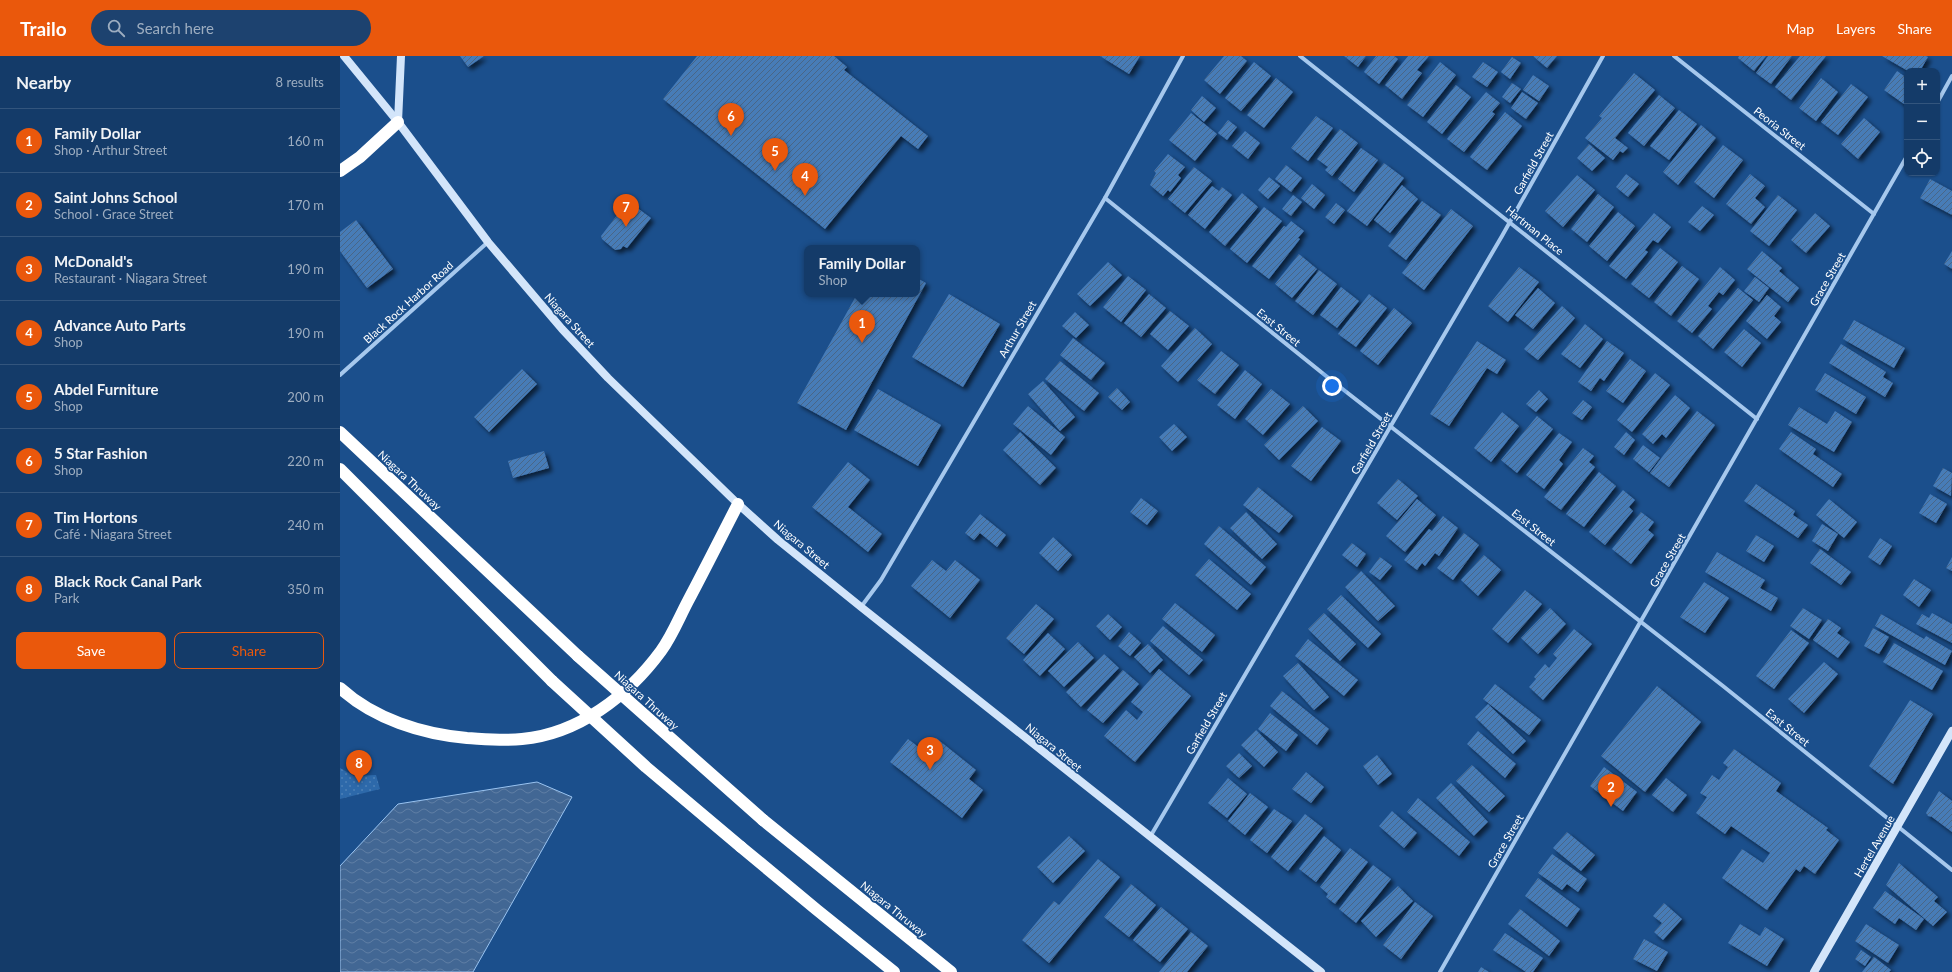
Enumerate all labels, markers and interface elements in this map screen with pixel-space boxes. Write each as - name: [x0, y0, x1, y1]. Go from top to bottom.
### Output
- search box: [91, 10, 371, 46]
- text: Trailo: [20, 17, 67, 40]
- icon: search: [105, 17, 127, 39]
- text: Search here: [137, 19, 214, 37]
- text: Map: [1786, 20, 1814, 37]
- text: Layers: [1836, 20, 1876, 37]
- text: Share: [1898, 20, 1932, 37]
- map controls: [1904, 68, 1940, 176]
- button: +: [1904, 68, 1940, 104]
- text: Nearby: [16, 72, 71, 93]
- text: 8 results: [276, 74, 324, 90]
- pin: 6: [718, 103, 744, 136]
- street label: Peoria Street: [1751, 104, 1809, 152]
- button: −: [1904, 104, 1940, 140]
- text: Family Dollar: [54, 124, 141, 142]
- street label: Garfield Street: [1510, 129, 1556, 197]
- text: 1: [25, 133, 33, 149]
- text: 160 m: [287, 133, 324, 149]
- pin: 5: [762, 138, 788, 171]
- button: locate: [1904, 140, 1940, 176]
- text: Shop · Arthur Street: [54, 142, 167, 158]
- pin: 4: [792, 163, 818, 196]
- text: Saint Johns School: [54, 188, 178, 206]
- pin: 7: [613, 194, 639, 227]
- text: 2: [25, 197, 33, 213]
- text: 170 m: [287, 197, 324, 213]
- street label: Hartman Place: [1503, 203, 1567, 257]
- text: School · Grace Street: [54, 206, 173, 222]
- popup: [804, 245, 920, 297]
- street label: Grace Street: [1806, 250, 1848, 308]
- text: McDonald's: [54, 252, 133, 270]
- text: Family Dollar: [819, 254, 905, 272]
- street label: Black Rock Harbor Road: [360, 258, 456, 346]
- text: 3: [25, 261, 33, 277]
- text: 190 m: [287, 261, 324, 277]
- text: Restaurant · Niagara Street: [54, 270, 207, 286]
- text: Shop: [819, 272, 847, 288]
- street label: Niagara Street: [542, 290, 598, 350]
- street label: Arthur Street: [996, 298, 1038, 360]
- street label: East Street: [1255, 306, 1303, 349]
- pin: 1: [849, 310, 875, 343]
- text: Advance Auto Parts: [54, 316, 186, 334]
- text: 4: [25, 325, 33, 341]
- text: 190 m: [287, 325, 324, 341]
- text: Shop: [54, 334, 83, 350]
- your location: [1322, 376, 1342, 396]
- text: Abdel Furniture: [54, 380, 159, 398]
- text: 5: [25, 389, 33, 405]
- text: 200 m: [287, 389, 324, 405]
- text: Shop: [54, 398, 83, 414]
- street label: Garfield Street: [1348, 409, 1394, 477]
- text: 5 Star Fashion: [54, 444, 147, 462]
- street label: Niagara Thruway: [376, 447, 445, 513]
- text: 6: [25, 453, 33, 469]
- text: 220 m: [287, 453, 324, 469]
- text: Shop: [54, 462, 83, 478]
- street label: East Street: [1509, 506, 1559, 548]
- text: Tim Hortons: [54, 508, 138, 526]
- text: 7: [25, 517, 33, 533]
- text: 240 m: [287, 517, 324, 533]
- street label: Niagara Street: [771, 517, 833, 571]
- text: Café · Niagara Street: [54, 526, 172, 542]
- street label: Grace Street: [1646, 531, 1688, 589]
- text: Black Rock Canal Park: [54, 572, 202, 590]
- text: 8: [25, 581, 33, 597]
- text: 350 m: [287, 581, 324, 597]
- text: Park: [54, 590, 79, 606]
- button: Save: [16, 632, 166, 669]
- button: Share: [174, 632, 324, 669]
- street label: Niagara Thruway: [612, 668, 682, 732]
- street label: Garfield Street: [1183, 689, 1229, 757]
- street label: East Street: [1764, 706, 1812, 749]
- street label: Niagara Street: [1023, 720, 1085, 774]
- pin: 3: [917, 737, 943, 770]
- pin: 8: [346, 750, 372, 783]
- pin: 2: [1598, 774, 1624, 807]
- street label: Grace Street: [1484, 812, 1526, 870]
- street label: Hertel Avenue: [1851, 813, 1897, 879]
- street label: Niagara Thruway: [858, 878, 930, 940]

